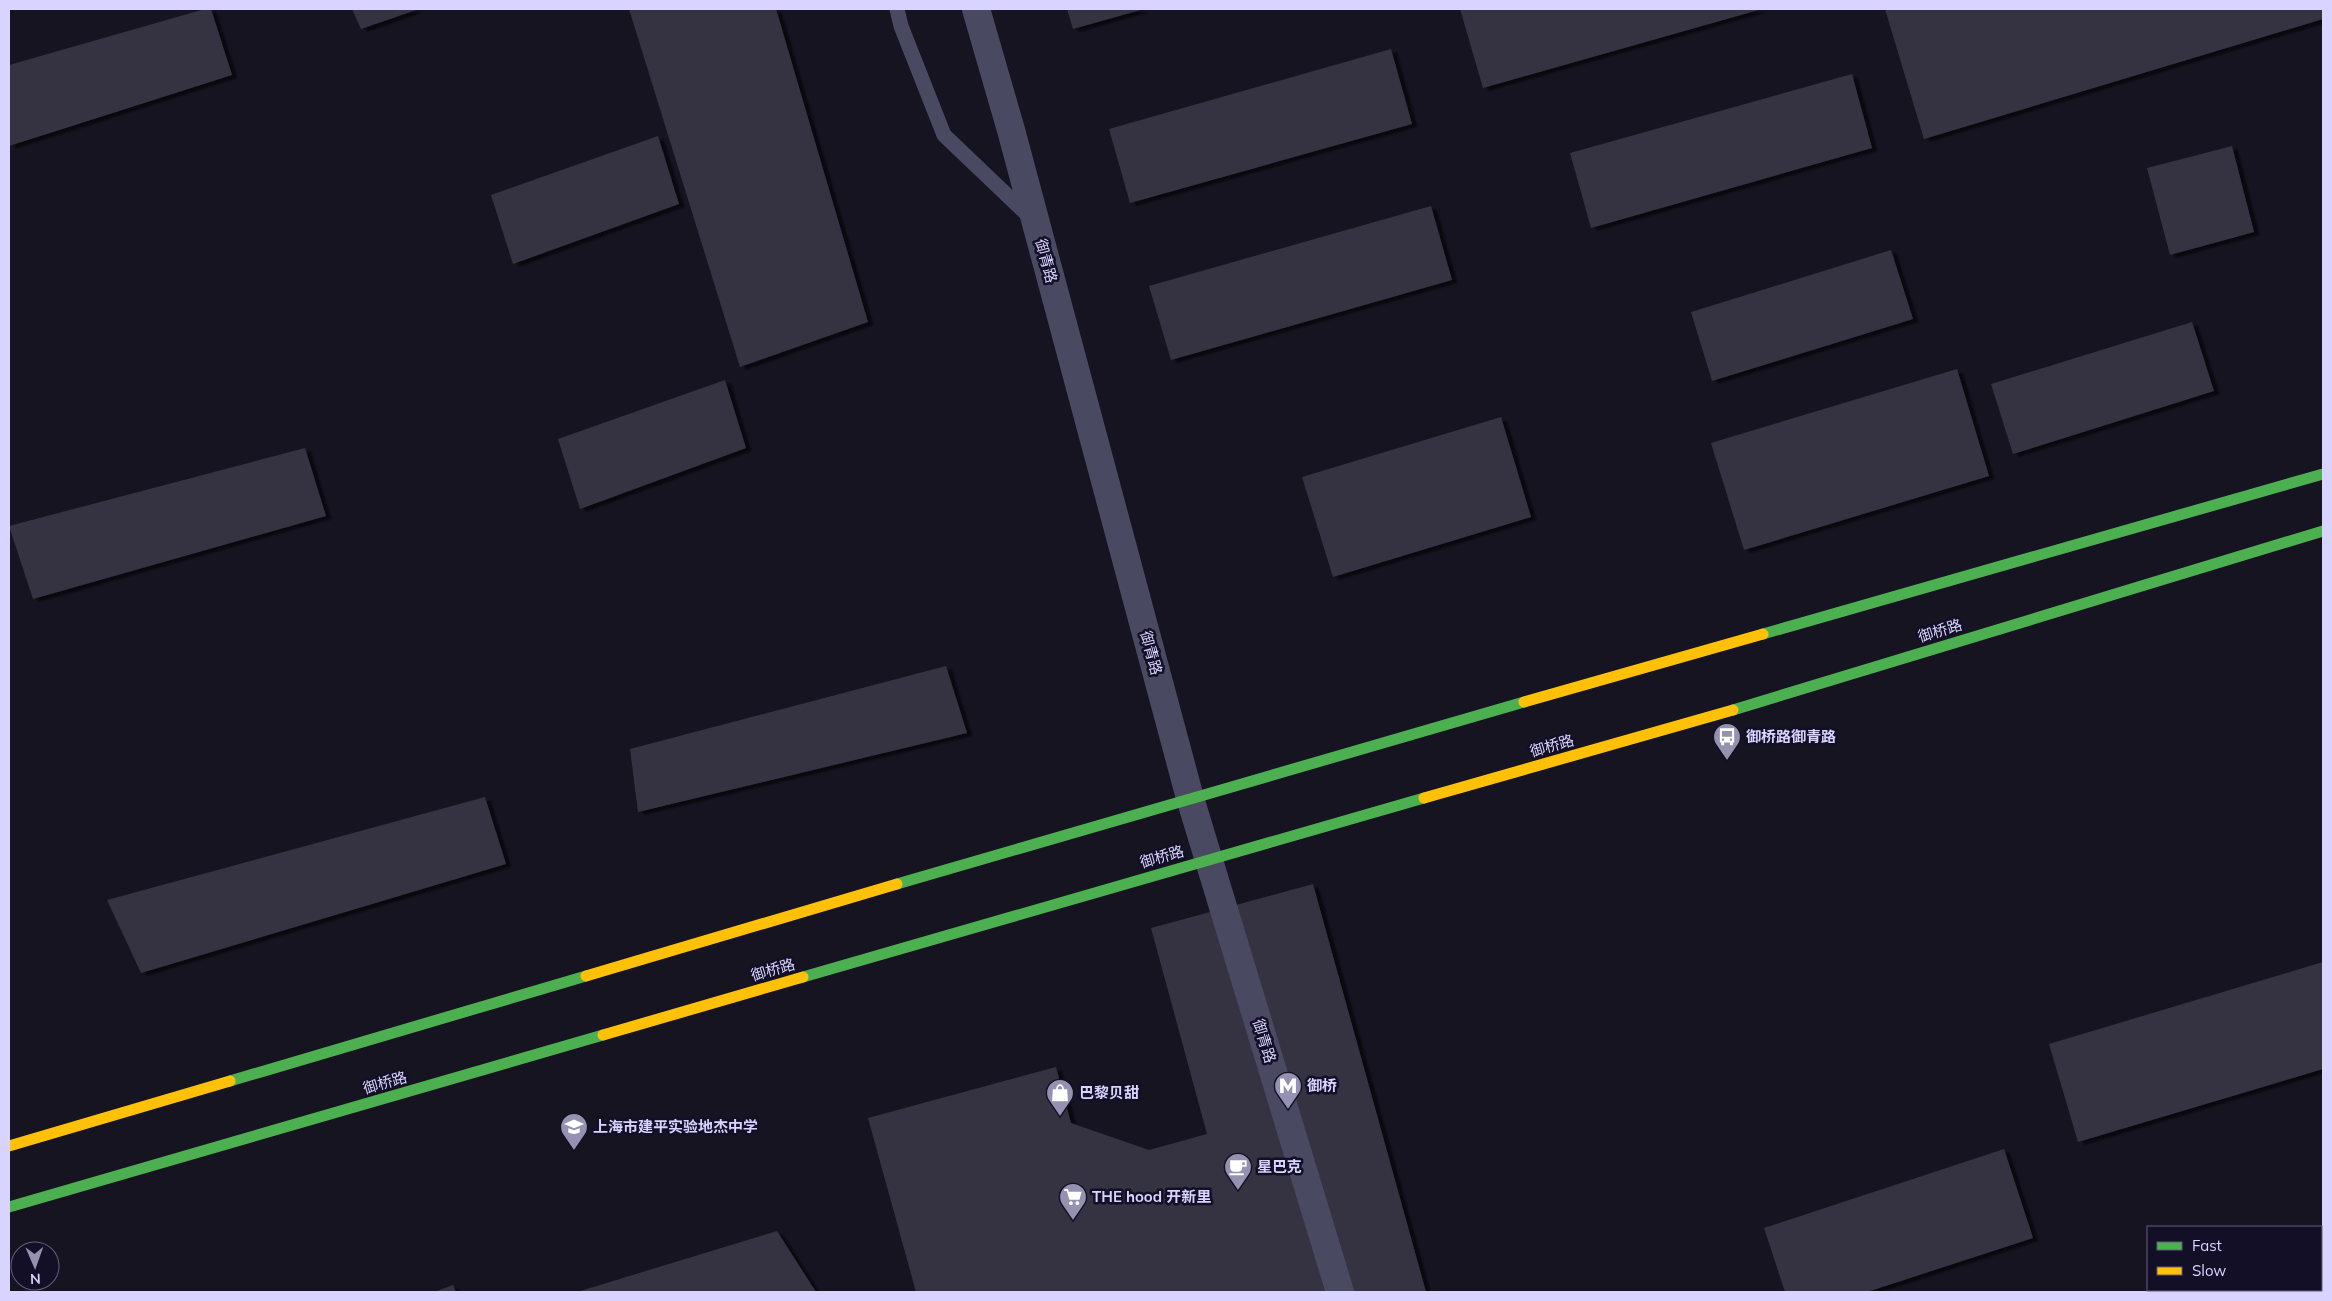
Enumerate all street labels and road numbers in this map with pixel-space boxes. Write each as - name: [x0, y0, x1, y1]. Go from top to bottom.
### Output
- street label: 御青路: [1031, 237, 1061, 285]
- street label: 御桥路: [1916, 615, 1964, 646]
- street label: 御青路: [1136, 629, 1166, 677]
- street label: 御桥路: [1528, 730, 1576, 761]
- street label: 御桥路: [1138, 841, 1186, 872]
- street label: 御桥路: [749, 954, 797, 985]
- street label: 御青路: [1249, 1017, 1280, 1065]
- street label: 御桥路: [361, 1067, 409, 1098]

